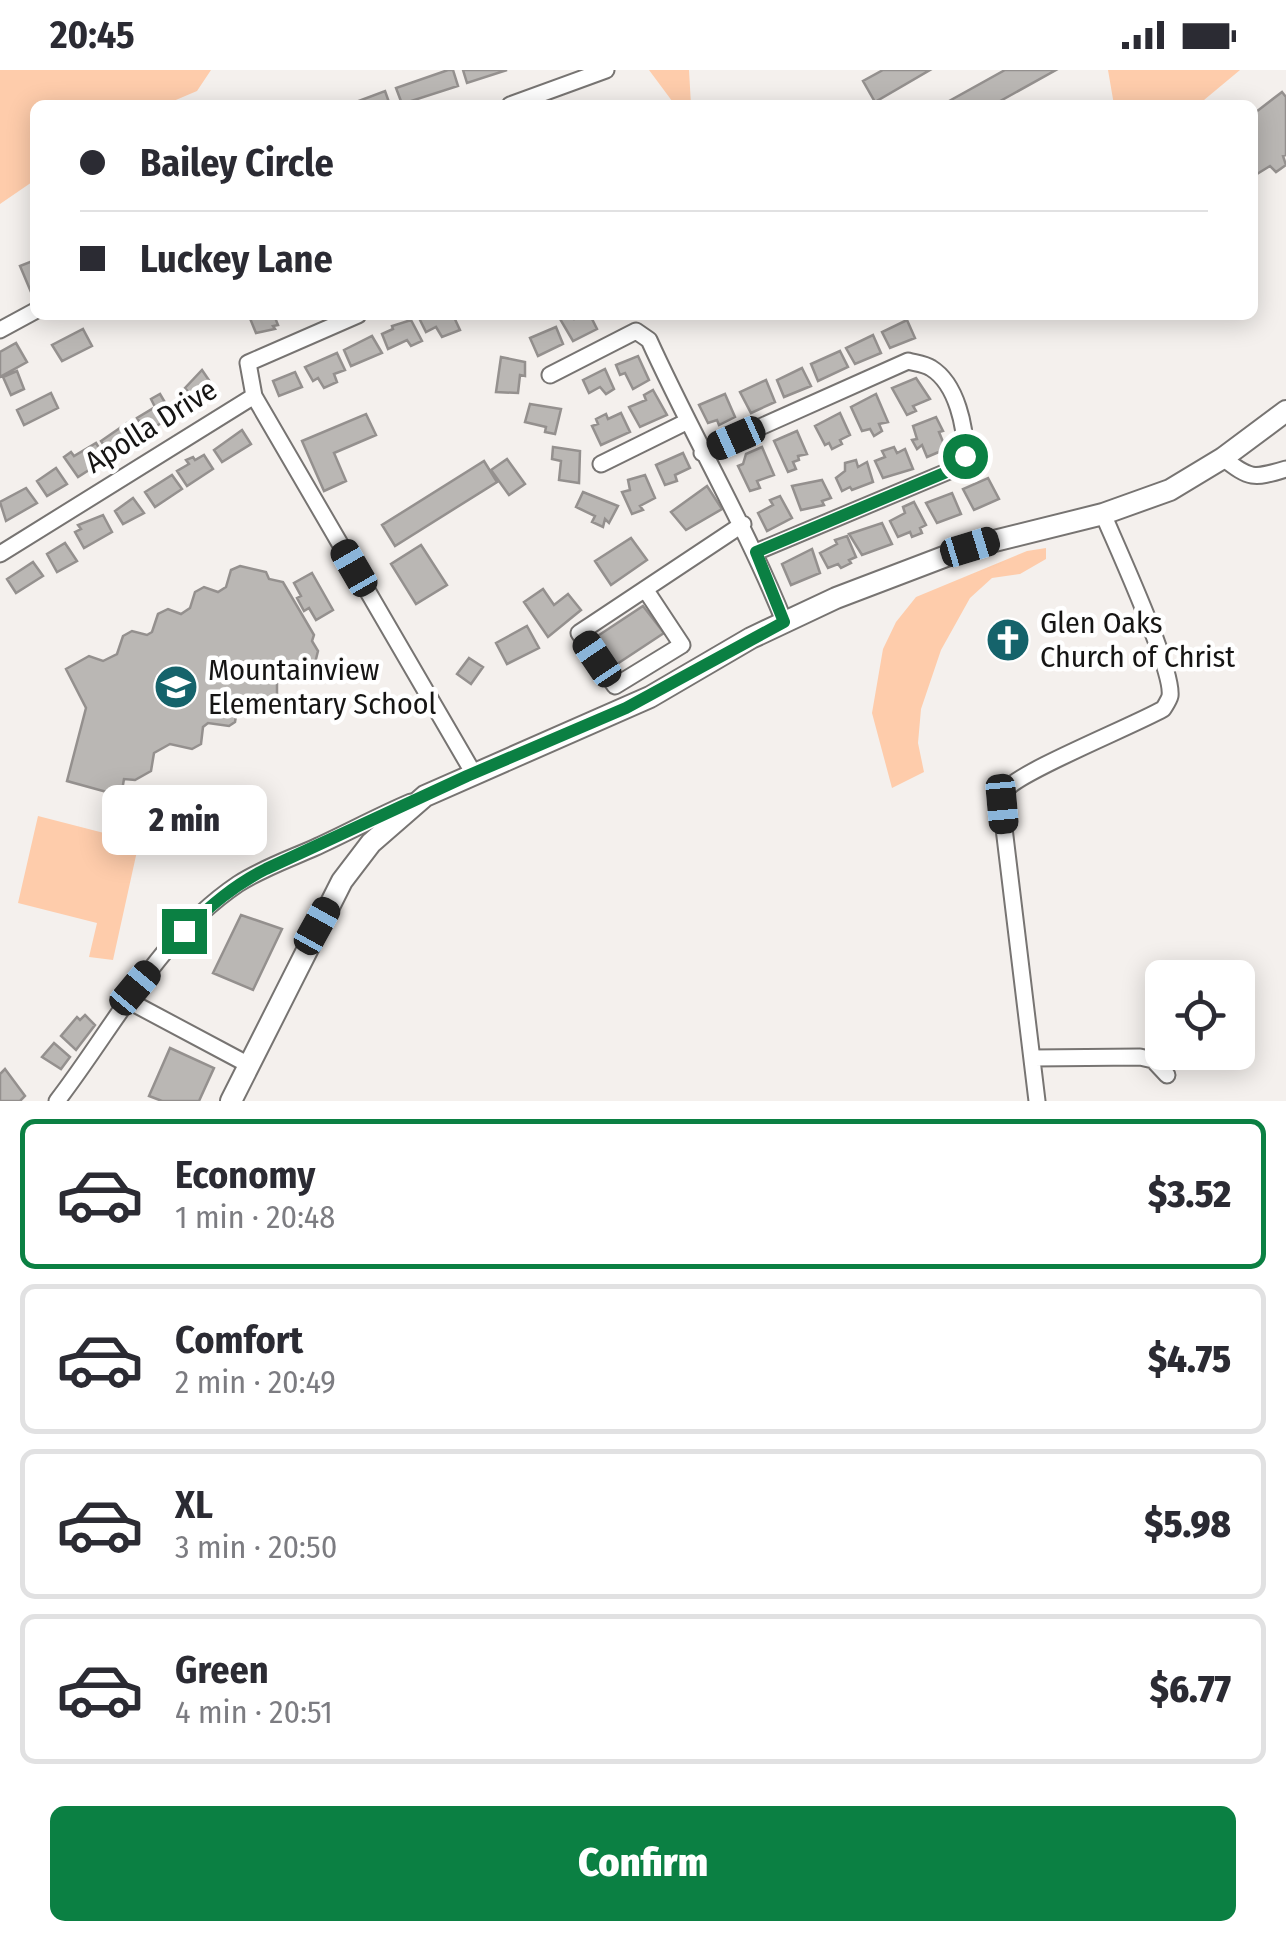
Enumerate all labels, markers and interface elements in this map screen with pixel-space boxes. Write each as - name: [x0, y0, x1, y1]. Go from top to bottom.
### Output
- text: 20:45: [50, 12, 135, 58]
- text: Bailey Circle: [140, 140, 334, 186]
- text: Luckey Lane: [140, 236, 333, 282]
- street label: Apolla Drive: [79, 371, 223, 481]
- car: [702, 412, 770, 464]
- route start: [943, 434, 988, 479]
- car: [937, 524, 1003, 570]
- car: [326, 535, 382, 601]
- place label: Glen Oaks Church of Christ: [1040, 605, 1235, 675]
- church icon: Glen Oaks Church of Christ: [985, 617, 1031, 663]
- car: [568, 626, 626, 692]
- place label: Mountainview Elementary School: [208, 652, 436, 722]
- school or university icon: Mountainview Elementary School: [153, 664, 199, 710]
- car: [984, 773, 1020, 835]
- callout: 2 min: [101, 786, 266, 856]
- text: 2 min: [149, 801, 220, 839]
- car: [289, 892, 345, 960]
- route end: [162, 909, 207, 954]
- car: [104, 955, 166, 1021]
- map controls: [1145, 960, 1255, 1070]
- button: locate: [1145, 960, 1255, 1070]
- icon: car: [55, 1149, 145, 1239]
- text: Economy: [175, 1152, 315, 1198]
- text: $3.52: [1148, 1171, 1231, 1217]
- text: 1 min · 20:48: [175, 1198, 335, 1236]
- icon: car: [55, 1314, 145, 1404]
- text: Comfort: [175, 1317, 303, 1363]
- text: $4.75: [1148, 1336, 1231, 1382]
- text: 2 min · 20:49: [175, 1363, 336, 1401]
- icon: car: [55, 1479, 145, 1569]
- text: XL: [175, 1482, 213, 1528]
- text: $5.98: [1144, 1501, 1231, 1547]
- text: 3 min · 20:50: [175, 1528, 337, 1566]
- icon: car: [55, 1644, 145, 1734]
- text: Green: [175, 1647, 269, 1693]
- text: $6.77: [1150, 1666, 1231, 1712]
- text: 4 min · 20:51: [175, 1693, 333, 1731]
- button: Confirm: [50, 1806, 1236, 1921]

